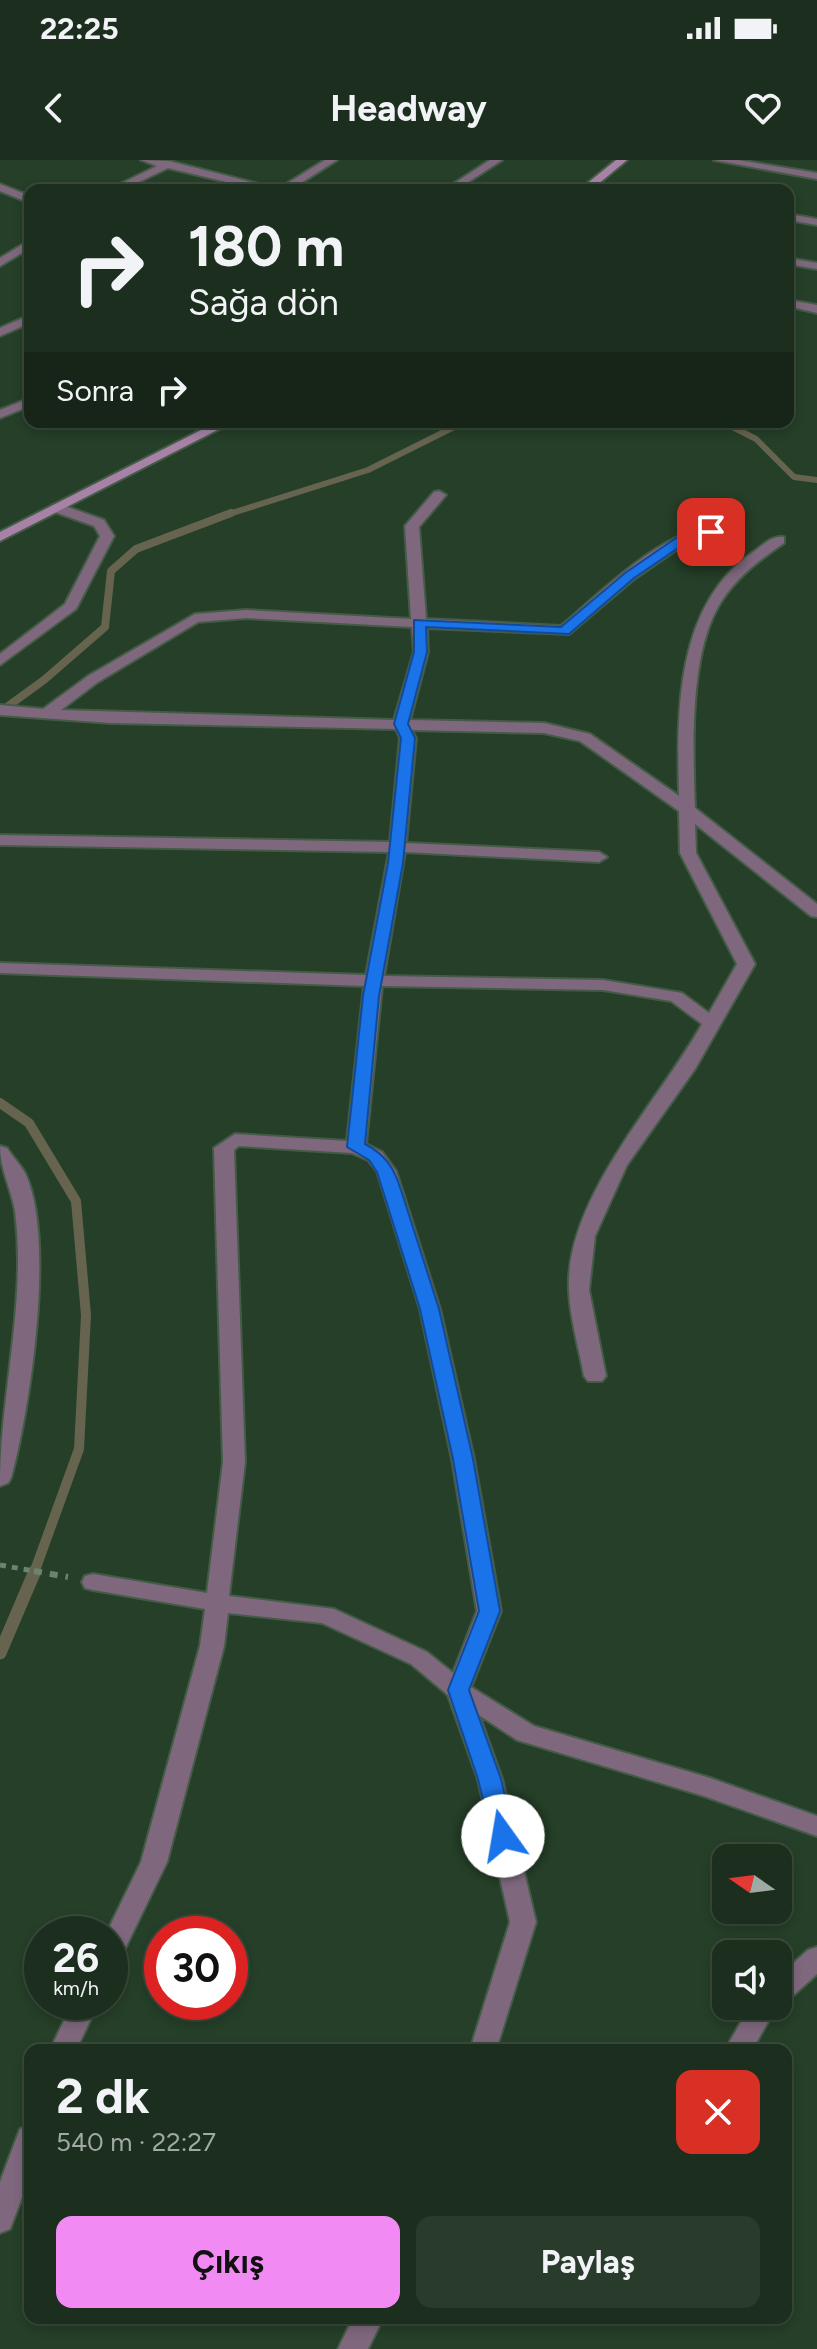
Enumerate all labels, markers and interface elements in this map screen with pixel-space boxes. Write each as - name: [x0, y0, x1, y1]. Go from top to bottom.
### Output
- text: 22:25: [40, 10, 119, 47]
- icon: back: [32, 86, 76, 130]
- icon: heart: [741, 86, 785, 130]
- text: Headway: [330, 87, 487, 130]
- text: 180 m: [188, 213, 344, 280]
- icon: right: [56, 216, 160, 320]
- text: Sağa dön: [188, 281, 339, 324]
- icon: right: [150, 368, 194, 412]
- text: Sonra: [56, 372, 134, 409]
- pin: [677, 498, 745, 566]
- icon: arrive: [689, 510, 733, 554]
- position arrow: [461, 1794, 545, 1878]
- north arrow: [712, 1844, 792, 1924]
- map controls: [712, 1844, 792, 2020]
- speed limit sign: 30: [144, 1916, 248, 2020]
- text: 26: [53, 1934, 99, 1982]
- button: sound: [712, 1940, 792, 2020]
- text: km/h: [53, 1976, 99, 2000]
- text: 2 dk: [56, 2067, 150, 2125]
- button: close: [676, 2070, 760, 2154]
- text: 540 m · 22:27: [56, 2126, 216, 2158]
- button: Çıkış: [56, 2216, 400, 2308]
- button: Paylaş: [416, 2216, 760, 2308]

